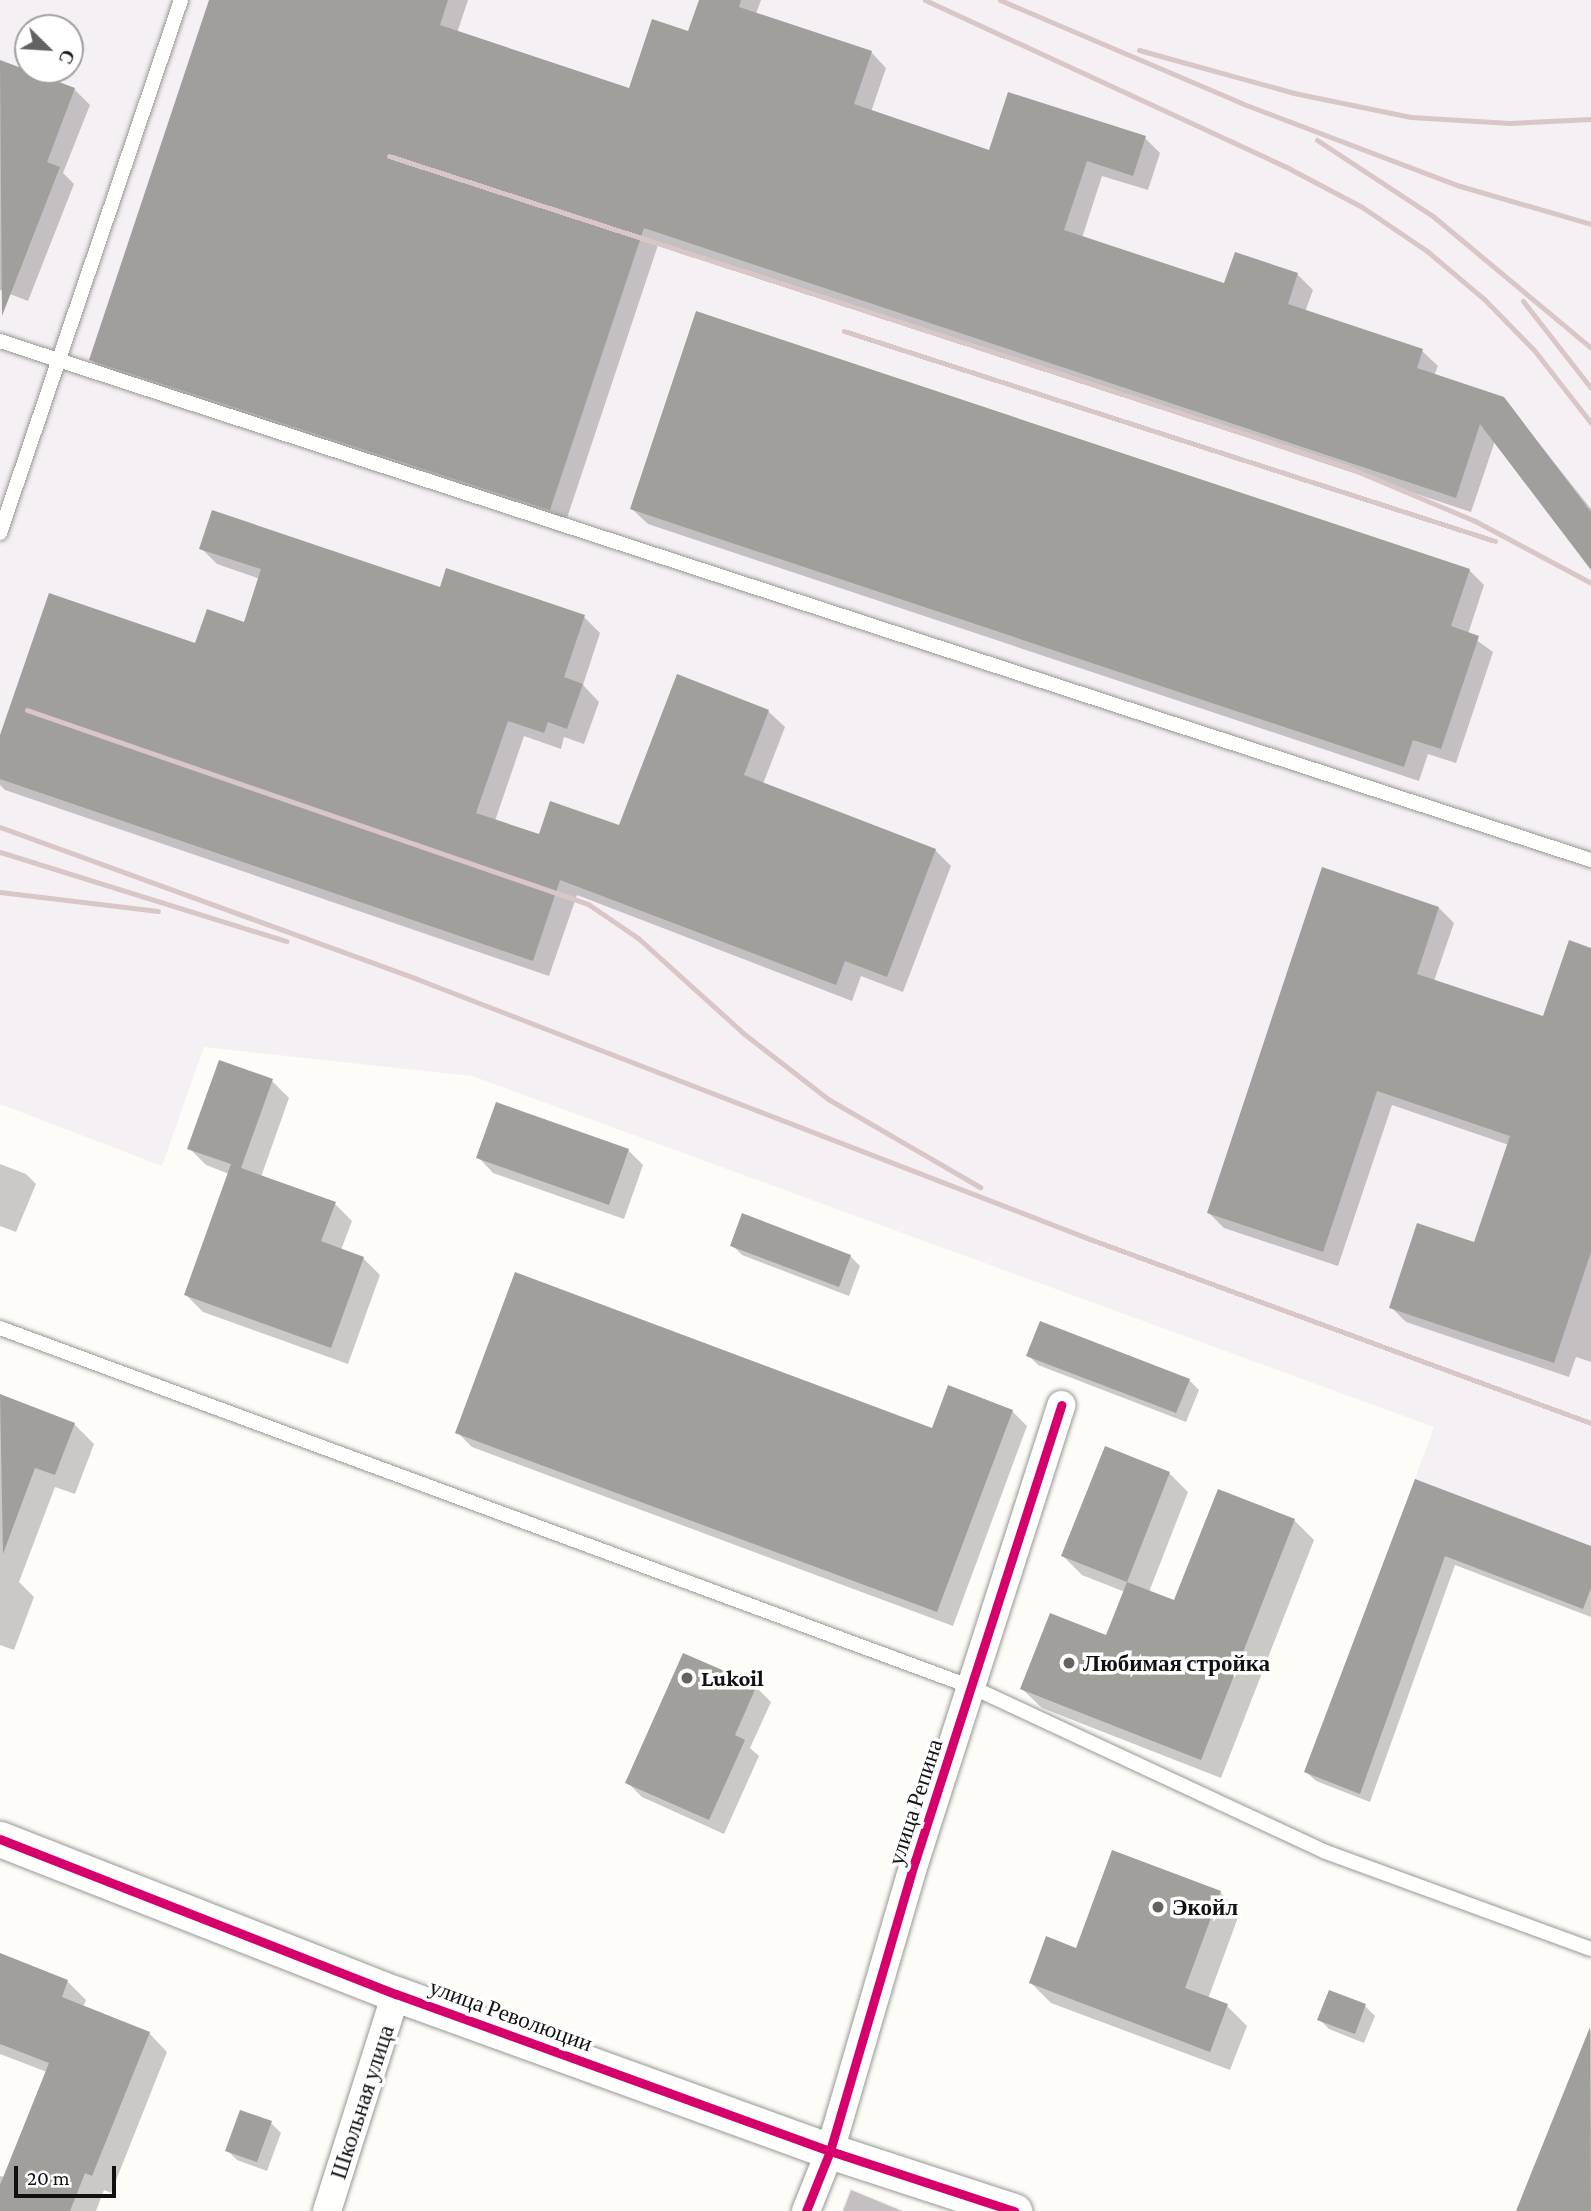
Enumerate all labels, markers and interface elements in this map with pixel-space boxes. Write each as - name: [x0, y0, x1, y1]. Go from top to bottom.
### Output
- north arrow: [14, 14, 84, 84]
- text: С: [54, 46, 79, 67]
- place label: Любимая стройка: [1083, 1649, 1270, 1677]
- marker: Любимая стройка: [1061, 1655, 1077, 1671]
- place label: Lukoil: [701, 1664, 764, 1692]
- marker: Lukoil: [679, 1670, 695, 1686]
- street label: улица Репина: [882, 1735, 948, 1869]
- place label: Экойл: [1172, 1893, 1238, 1921]
- marker: Экойл: [1150, 1899, 1166, 1915]
- street label: улица Революции: [426, 1973, 596, 2057]
- street label: Школьная улица: [324, 2021, 400, 2183]
- scale bar: [18, 2152, 119, 2196]
- text: 20 m: [27, 2166, 70, 2190]

